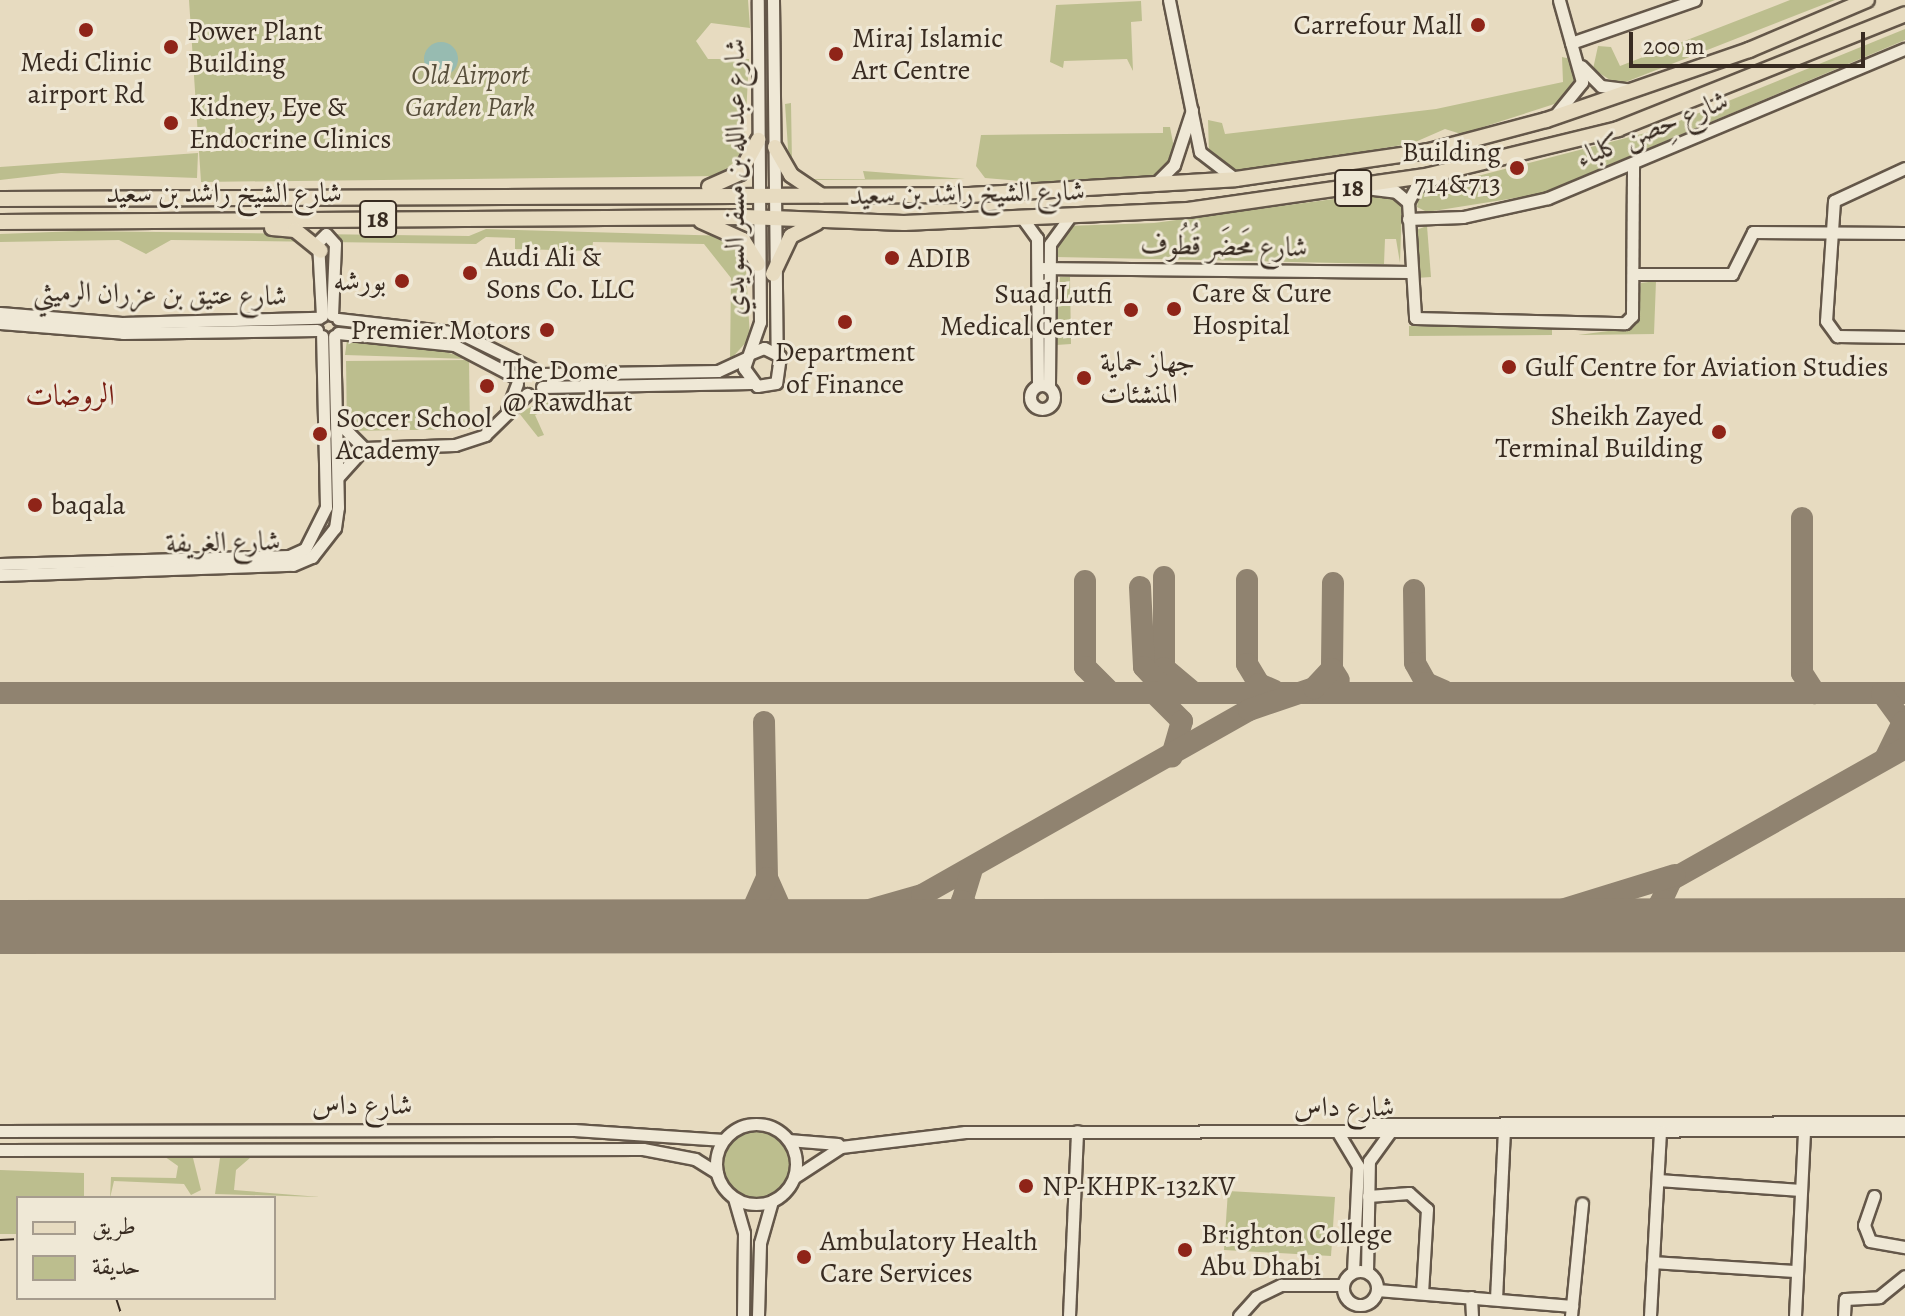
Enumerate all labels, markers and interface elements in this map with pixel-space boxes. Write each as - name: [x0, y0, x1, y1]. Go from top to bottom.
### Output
- place label: Carrefour Mall: [1293, 8, 1462, 42]
- place label: Power Plant Building: [187, 14, 323, 80]
- marker: Carrefour Mall: [1469, 16, 1487, 34]
- scale bar: [1633, 16, 1869, 66]
- marker: Medi Clinic airport Rd: [75, 19, 97, 41]
- place label: Miraj Islamic Art Centre: [852, 21, 1003, 87]
- text: 200 m: [1643, 30, 1705, 62]
- marker: Power Plant Building: [162, 38, 180, 56]
- street label: شارع عبدالله بن مسفر السويدي: [718, 38, 752, 316]
- place label: Medi Clinic airport Rd: [20, 45, 152, 111]
- marker: Miraj Islamic Art Centre: [827, 45, 845, 63]
- park label: Old Airport Garden Park: [405, 58, 535, 124]
- street label: شارع حِصن كلباء: [1571, 83, 1733, 175]
- place label: Kidney, Eye & Endocrine Clinics: [189, 90, 392, 156]
- marker: Kidney, Eye & Endocrine Clinics: [160, 112, 182, 134]
- place label: Building 714&713: [1402, 135, 1501, 201]
- marker: Building 714&713: [1508, 159, 1526, 177]
- road number: 18: [1333, 166, 1373, 210]
- street label: شارع الشيخ راشد بن سعيد: [849, 174, 1085, 212]
- street label: شارع الشيخ راشد بن سعيد: [106, 176, 342, 210]
- road number: 18: [358, 197, 398, 241]
- street label: شارع مَحضَر قُطُوف: [1140, 228, 1308, 264]
- place label: Audi Ali & Sons Co. LLC: [486, 240, 636, 306]
- place label: ADIB: [908, 241, 971, 275]
- marker: ADIB: [883, 249, 901, 267]
- place label: بورشه: [333, 264, 386, 298]
- marker: Audi Ali & Sons Co. LLC: [461, 264, 479, 282]
- marker: بورشه: [393, 272, 411, 290]
- street label: شارع عتيق بن عزران الرميثي: [33, 275, 287, 313]
- place label: Care & Cure Hospital: [1192, 276, 1332, 342]
- place label: Suad Lutfi Medical Center: [940, 277, 1113, 343]
- marker: Care & Cure Hospital: [1163, 298, 1185, 320]
- marker: Suad Lutfi Medical Center: [1120, 299, 1142, 321]
- place label: Premier Motors: [351, 313, 531, 347]
- marker: Department of Finance: [836, 313, 854, 331]
- marker: Premier Motors: [538, 321, 556, 339]
- place label: Department of Finance: [775, 335, 915, 401]
- place label: جهاز حماية المنشئات: [1100, 345, 1195, 411]
- place label: Gulf Centre for Aviation Studies: [1525, 350, 1889, 384]
- place label: The Dome @ Rawdhat: [503, 353, 632, 419]
- marker: Gulf Centre for Aviation Studies: [1500, 358, 1518, 376]
- marker: جهاز حماية المنشئات: [1075, 369, 1093, 387]
- district label: الروضات: [25, 377, 115, 413]
- marker: The Dome @ Rawdhat: [478, 377, 496, 395]
- place label: Sheikh Zayed Terminal Building: [1495, 399, 1703, 465]
- place label: Soccer School Academy: [336, 401, 492, 467]
- marker: Sheikh Zayed Terminal Building: [1710, 423, 1728, 441]
- marker: Soccer School Academy: [311, 425, 329, 443]
- place label: baqala: [51, 488, 126, 522]
- marker: baqala: [26, 496, 44, 514]
- street label: شارع الغريفة: [165, 524, 281, 560]
- street label: شارع داس: [312, 1088, 412, 1122]
- street label: شارع داس: [1294, 1090, 1394, 1124]
- place label: NP-KHPK-132KV: [1042, 1169, 1235, 1203]
- marker: NP-KHPK-132KV: [1017, 1177, 1035, 1195]
- legend: [16, 1196, 276, 1300]
- text: طريق: [92, 1210, 136, 1242]
- place label: Brighton College Abu Dhabi: [1201, 1217, 1393, 1283]
- place label: Ambulatory Health Care Services: [820, 1224, 1038, 1290]
- marker: Brighton College Abu Dhabi: [1176, 1241, 1194, 1259]
- marker: Ambulatory Health Care Services: [795, 1248, 813, 1266]
- text: حديقة: [92, 1250, 141, 1282]

